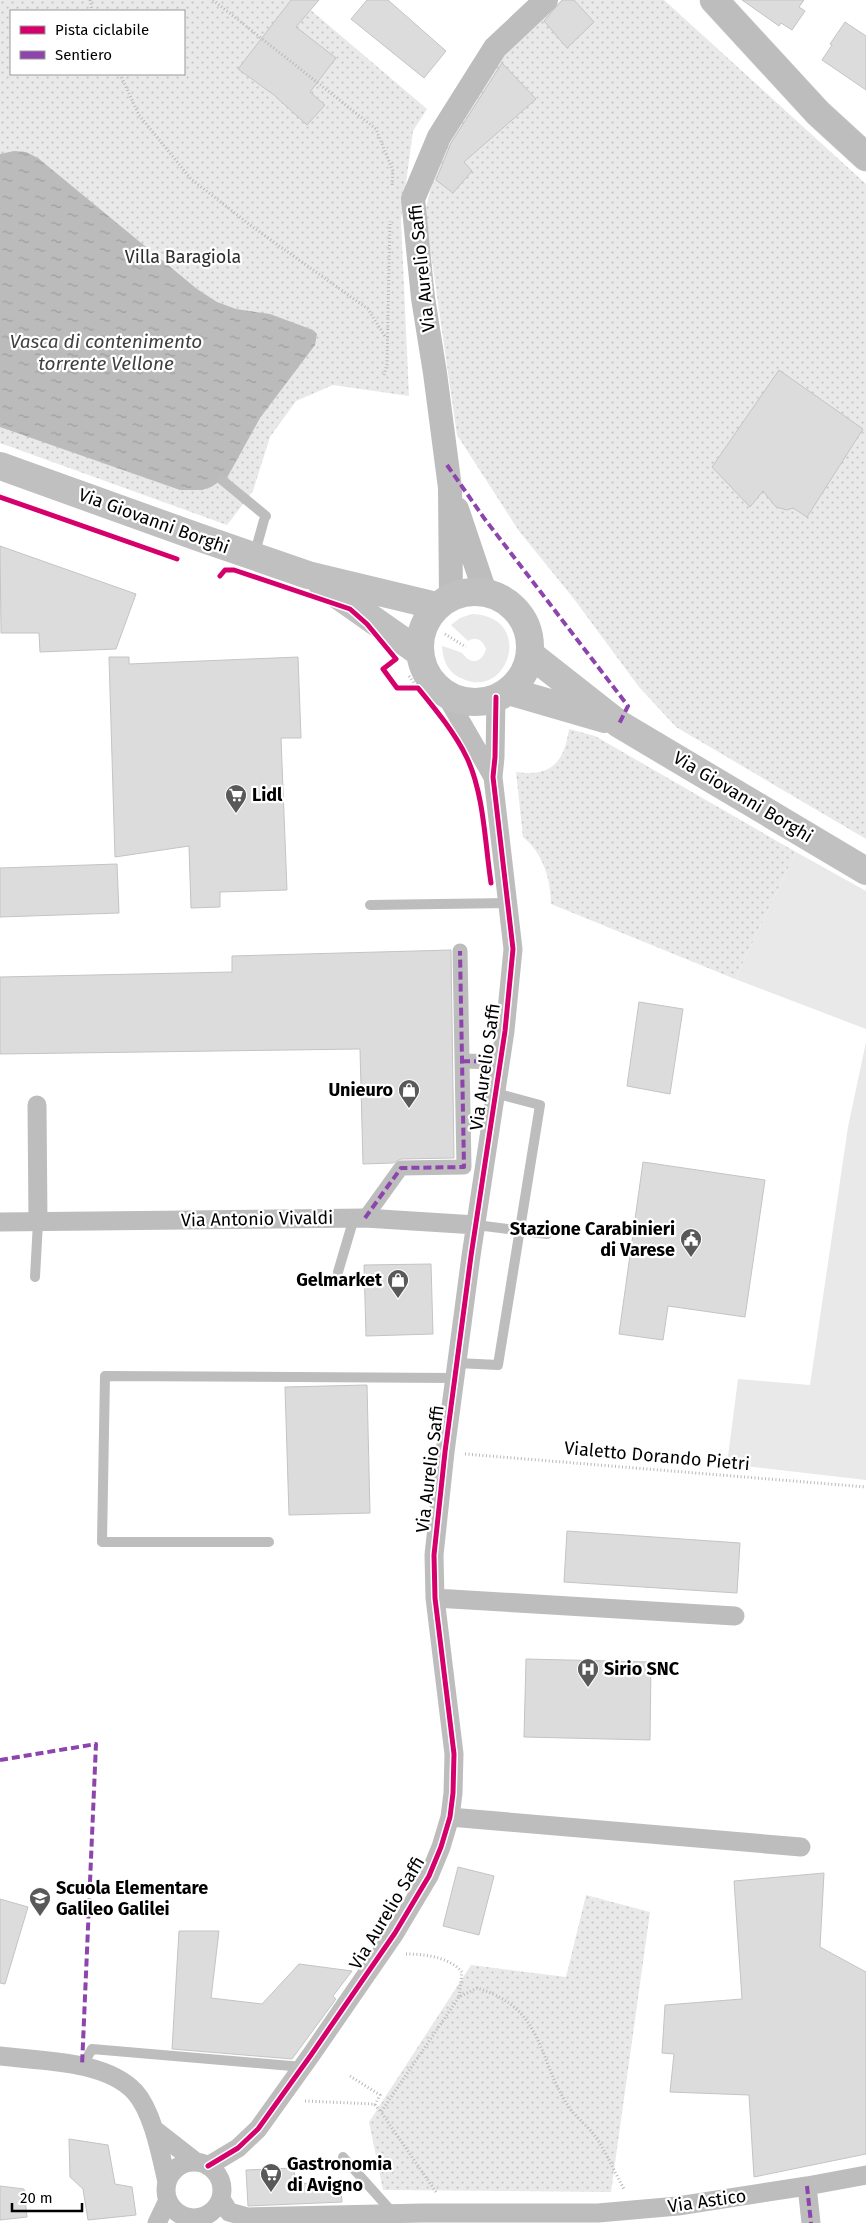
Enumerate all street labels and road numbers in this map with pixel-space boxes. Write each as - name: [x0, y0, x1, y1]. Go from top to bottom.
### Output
- street label: Via Aurelio Saffi: [404, 203, 440, 333]
- street label: Via Giovanni Borghi: [76, 483, 232, 559]
- street label: Via Giovanni Borghi: [669, 747, 817, 847]
- street label: Via Aurelio Saffi: [465, 1002, 505, 1132]
- street label: Via Antonio Vivaldi: [181, 1207, 333, 1231]
- street label: Via Aurelio Saffi: [411, 1404, 449, 1534]
- street label: Vialetto Dorando Pietri: [563, 1437, 751, 1475]
- street label: Via Aurelio Saffi: [345, 1852, 429, 1974]
- street label: Via Astico: [667, 2185, 747, 2217]

